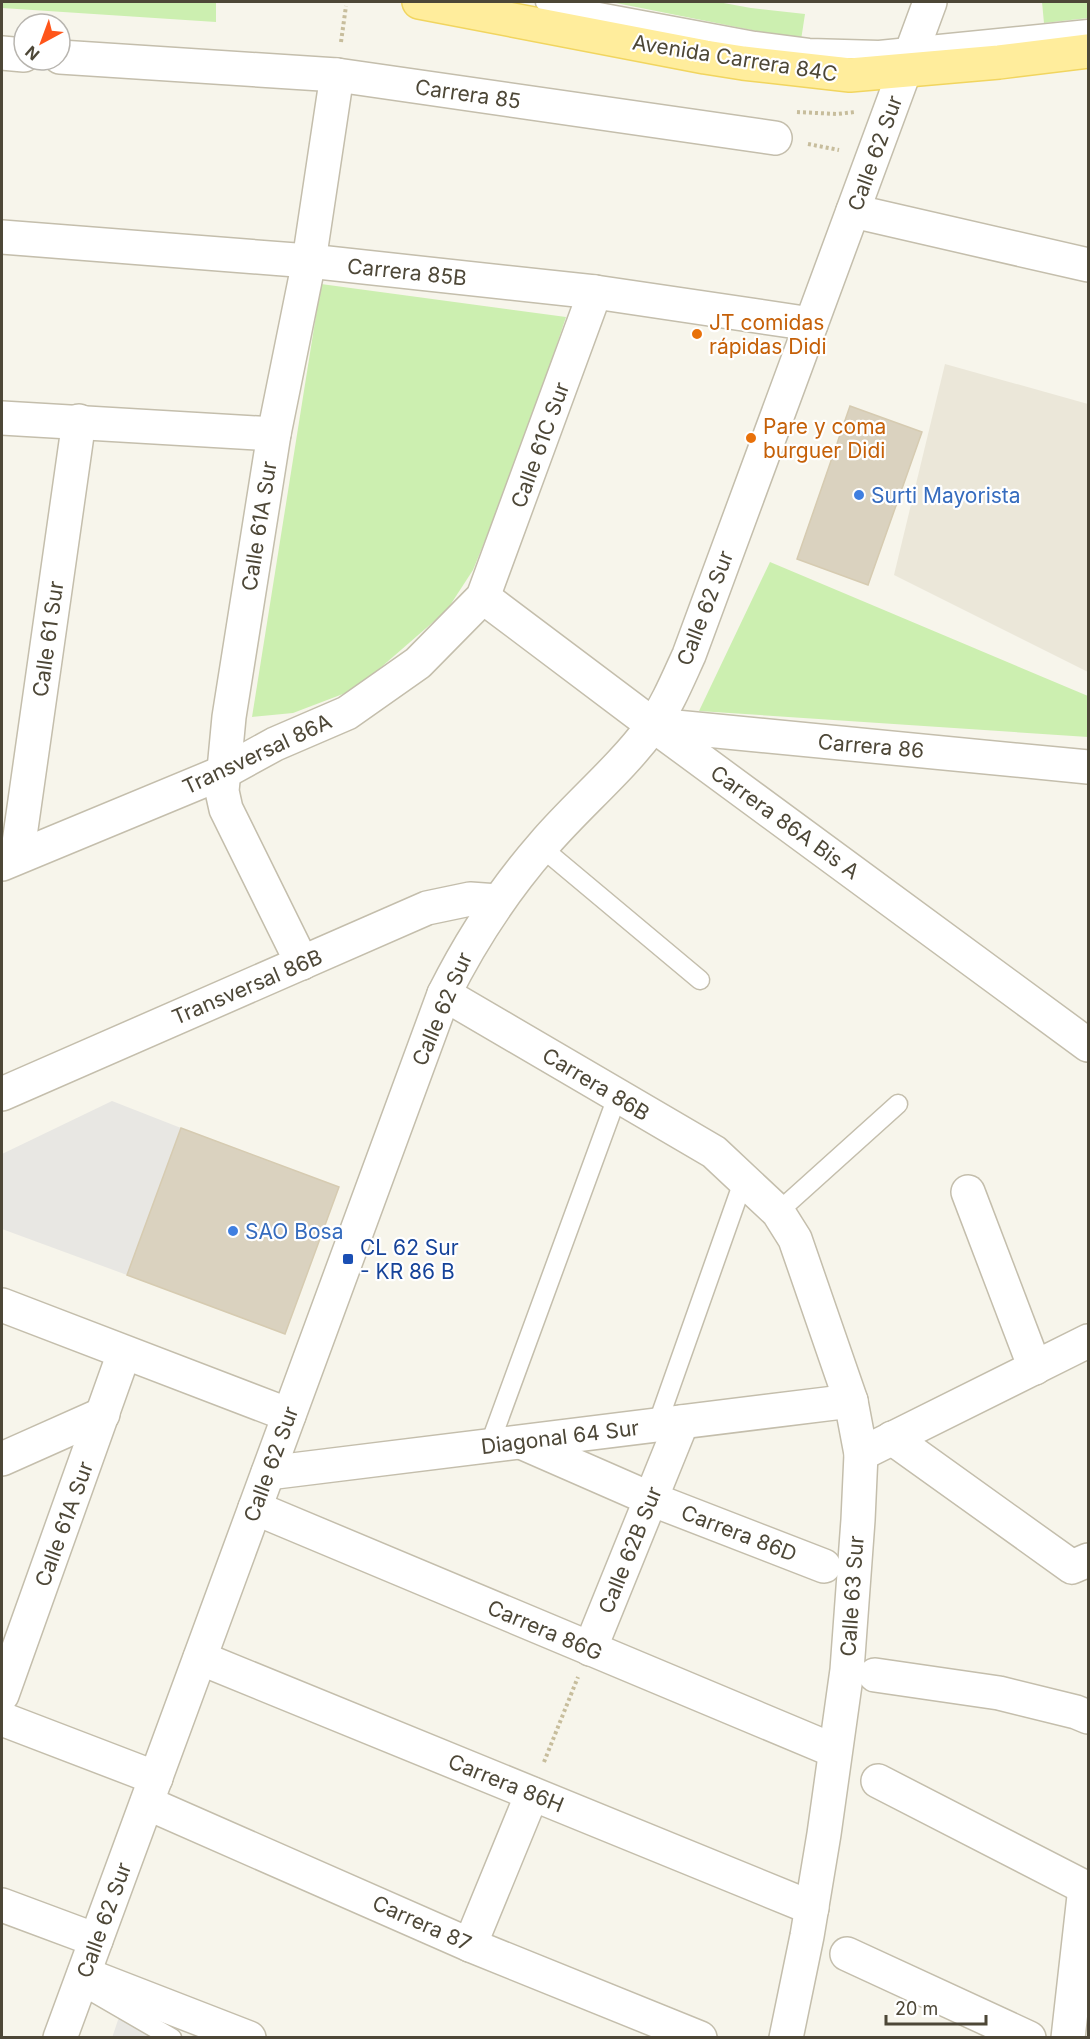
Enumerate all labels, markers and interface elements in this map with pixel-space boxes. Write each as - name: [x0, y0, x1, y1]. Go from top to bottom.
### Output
- north arrow: [12, 12, 72, 72]
- street label: Avenida Carrera 84C: [631, 29, 839, 87]
- text: N: [21, 42, 43, 65]
- street label: Carrera 85: [414, 74, 522, 114]
- street label: Calle 62 Sur: [843, 92, 907, 214]
- street label: Carrera 85B: [346, 253, 468, 291]
- place label: JT comidas rápidas Didi: [709, 310, 826, 359]
- marker: JT comidas rápidas Didi: [690, 327, 704, 341]
- street label: Calle 61C Sur: [506, 379, 574, 511]
- place label: Pare y coma burguer Didi: [763, 414, 886, 463]
- marker: Pare y coma burguer Didi: [744, 431, 758, 445]
- street label: Calle 61A Sur: [236, 459, 282, 593]
- place label: Surti Mayorista: [871, 483, 1021, 508]
- marker: Surti Mayorista: [852, 488, 866, 502]
- street label: Calle 62 Sur: [672, 547, 738, 669]
- street label: Calle 61 Sur: [27, 579, 69, 699]
- street label: Transversal 86A: [179, 709, 335, 799]
- street label: Carrera 86: [817, 729, 925, 763]
- street label: Carrera 86A Bis A: [706, 760, 864, 884]
- street label: Transversal 86B: [168, 944, 326, 1030]
- street label: Calle 62 Sur: [407, 948, 477, 1070]
- street label: Carrera 86B: [538, 1042, 654, 1126]
- place label: SAO Bosa: [245, 1219, 343, 1244]
- marker: SAO Bosa: [226, 1224, 240, 1238]
- place label: CL 62 Sur - KR 86 B: [360, 1235, 459, 1284]
- marker: CL 62 Sur - KR 86 B: [341, 1252, 355, 1266]
- street label: Calle 62 Sur: [239, 1403, 303, 1525]
- street label: Diagonal 64 Sur: [480, 1415, 641, 1459]
- street label: Calle 61A Sur: [30, 1458, 98, 1590]
- street label: Calle 62B Sur: [593, 1483, 667, 1617]
- street label: Carrera 86D: [678, 1499, 800, 1567]
- street label: Calle 63 Sur: [835, 1535, 869, 1657]
- street label: Carrera 86G: [484, 1595, 606, 1665]
- street label: Carrera 86H: [445, 1748, 567, 1818]
- street label: Calle 62 Sur: [72, 1859, 136, 1981]
- street label: Carrera 87: [369, 1890, 475, 1956]
- scale bar: [886, 1988, 986, 2026]
- text: 20 m: [895, 1998, 938, 2019]

